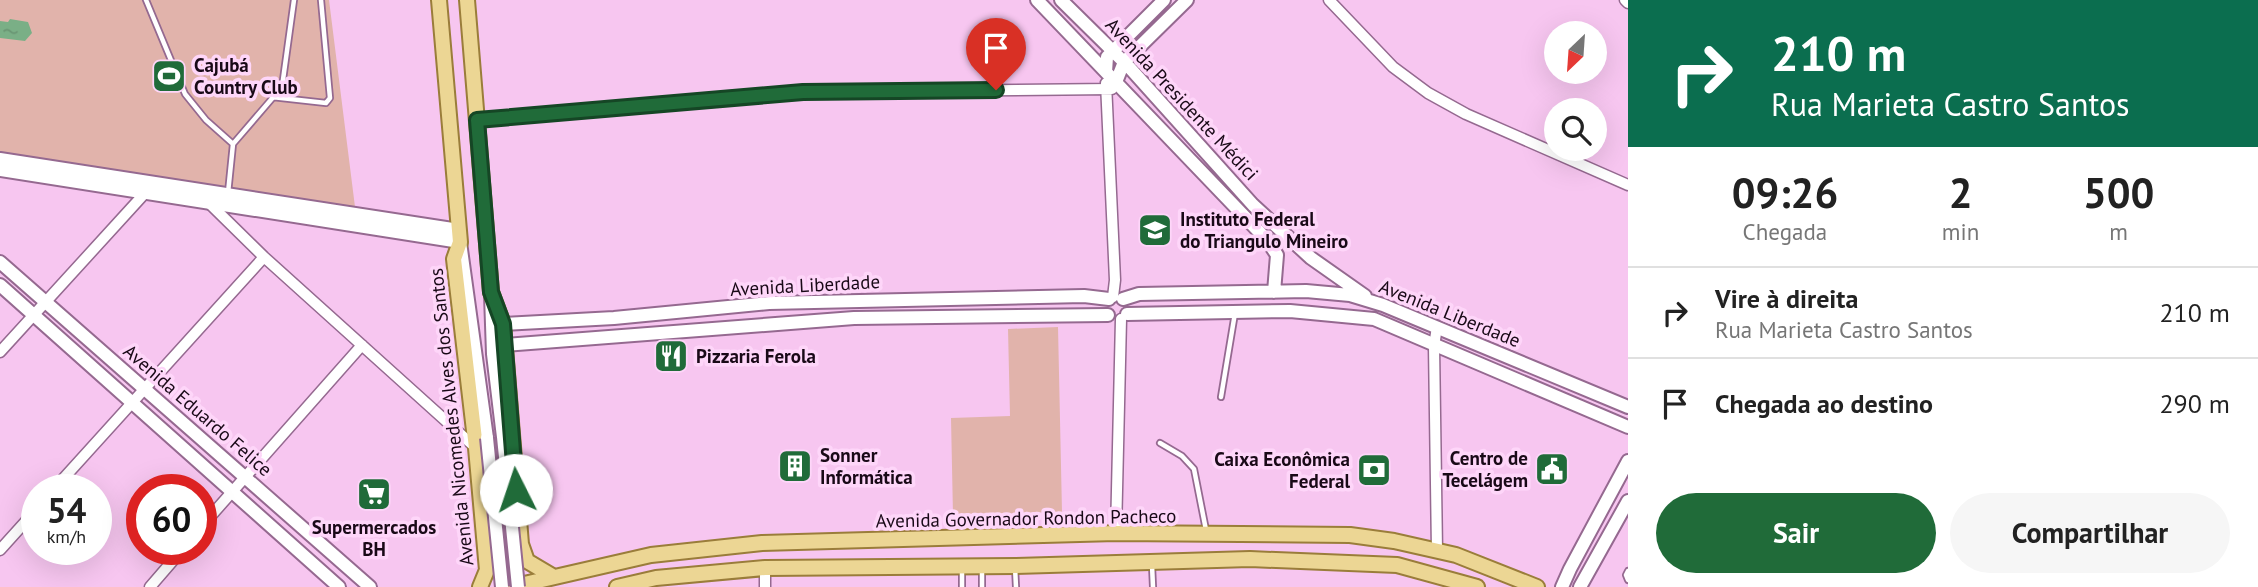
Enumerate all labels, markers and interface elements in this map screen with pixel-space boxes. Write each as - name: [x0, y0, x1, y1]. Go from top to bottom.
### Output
- street label: Avenida Presidente Médici: [1100, 13, 1264, 185]
- pin: [966, 18, 1026, 90]
- north arrow: [1544, 21, 1606, 84]
- map controls: [1544, 21, 1607, 161]
- text: 210 m: [1771, 21, 1906, 85]
- icon: right: [1656, 28, 1747, 119]
- icon: arrive: [977, 29, 1015, 67]
- place label: Cajubá Country Club: [194, 53, 298, 99]
- sports icon: Cajubá Country Club: [150, 57, 188, 95]
- text: Rua Marieta Castro Santos: [1771, 83, 2130, 125]
- button: search: [1544, 98, 1607, 161]
- text: 09:26: [1732, 165, 1838, 220]
- text: 2: [1949, 165, 1972, 220]
- text: 500: [2083, 165, 2154, 220]
- place label: Instituto Federal do Triangulo Mineiro: [1180, 207, 1348, 253]
- school or university icon: Instituto Federal do Triangulo Mineiro: [1136, 211, 1174, 249]
- text: Chegada: [1743, 217, 1827, 246]
- text: min: [1942, 217, 1979, 246]
- text: m: [2109, 217, 2128, 246]
- street label: Avenida Nicomedes Alves dos Santos: [423, 267, 479, 567]
- street label: Avenida Liberdade: [729, 269, 881, 301]
- street label: Avenida Liberdade: [1376, 274, 1524, 352]
- text: Vire à direita: [1715, 282, 1858, 315]
- icon: right: [1656, 294, 1694, 332]
- text: 210 m: [2159, 296, 2230, 329]
- text: Rua Marieta Castro Santos: [1715, 315, 1973, 344]
- restaurant icon: Pizzaria Ferola: [652, 337, 690, 375]
- street label: Avenida Eduardo Felice: [119, 339, 277, 481]
- place label: Pizzaria Ferola: [696, 344, 816, 368]
- icon: arrive: [1656, 385, 1694, 423]
- text: Chegada ao destino: [1715, 387, 1933, 420]
- text: 290 m: [2159, 387, 2230, 420]
- place label: Sonner Informática: [820, 443, 913, 489]
- place label: Centro de Tecelágem: [1442, 446, 1528, 492]
- building icon: Sonner Informática: [776, 447, 814, 485]
- place label: Caixa Econômica Federal: [1214, 447, 1350, 493]
- public building icon: Centro de Tecelágem: [1533, 450, 1571, 488]
- bank icon: Caixa Econômica Federal: [1355, 451, 1393, 489]
- position arrow: [479, 453, 553, 527]
- speed limit sign: 60: [126, 474, 217, 565]
- supermarket icon: Supermercados BH: [355, 475, 393, 513]
- text: 54: [47, 487, 86, 533]
- button: Sair: [1656, 493, 1936, 573]
- button: Compartilhar: [1950, 493, 2230, 573]
- street label: Avenida Governador Rondon Pacheco: [876, 503, 1176, 533]
- place label: Supermercados BH: [312, 515, 436, 561]
- text: km/h: [47, 525, 86, 548]

